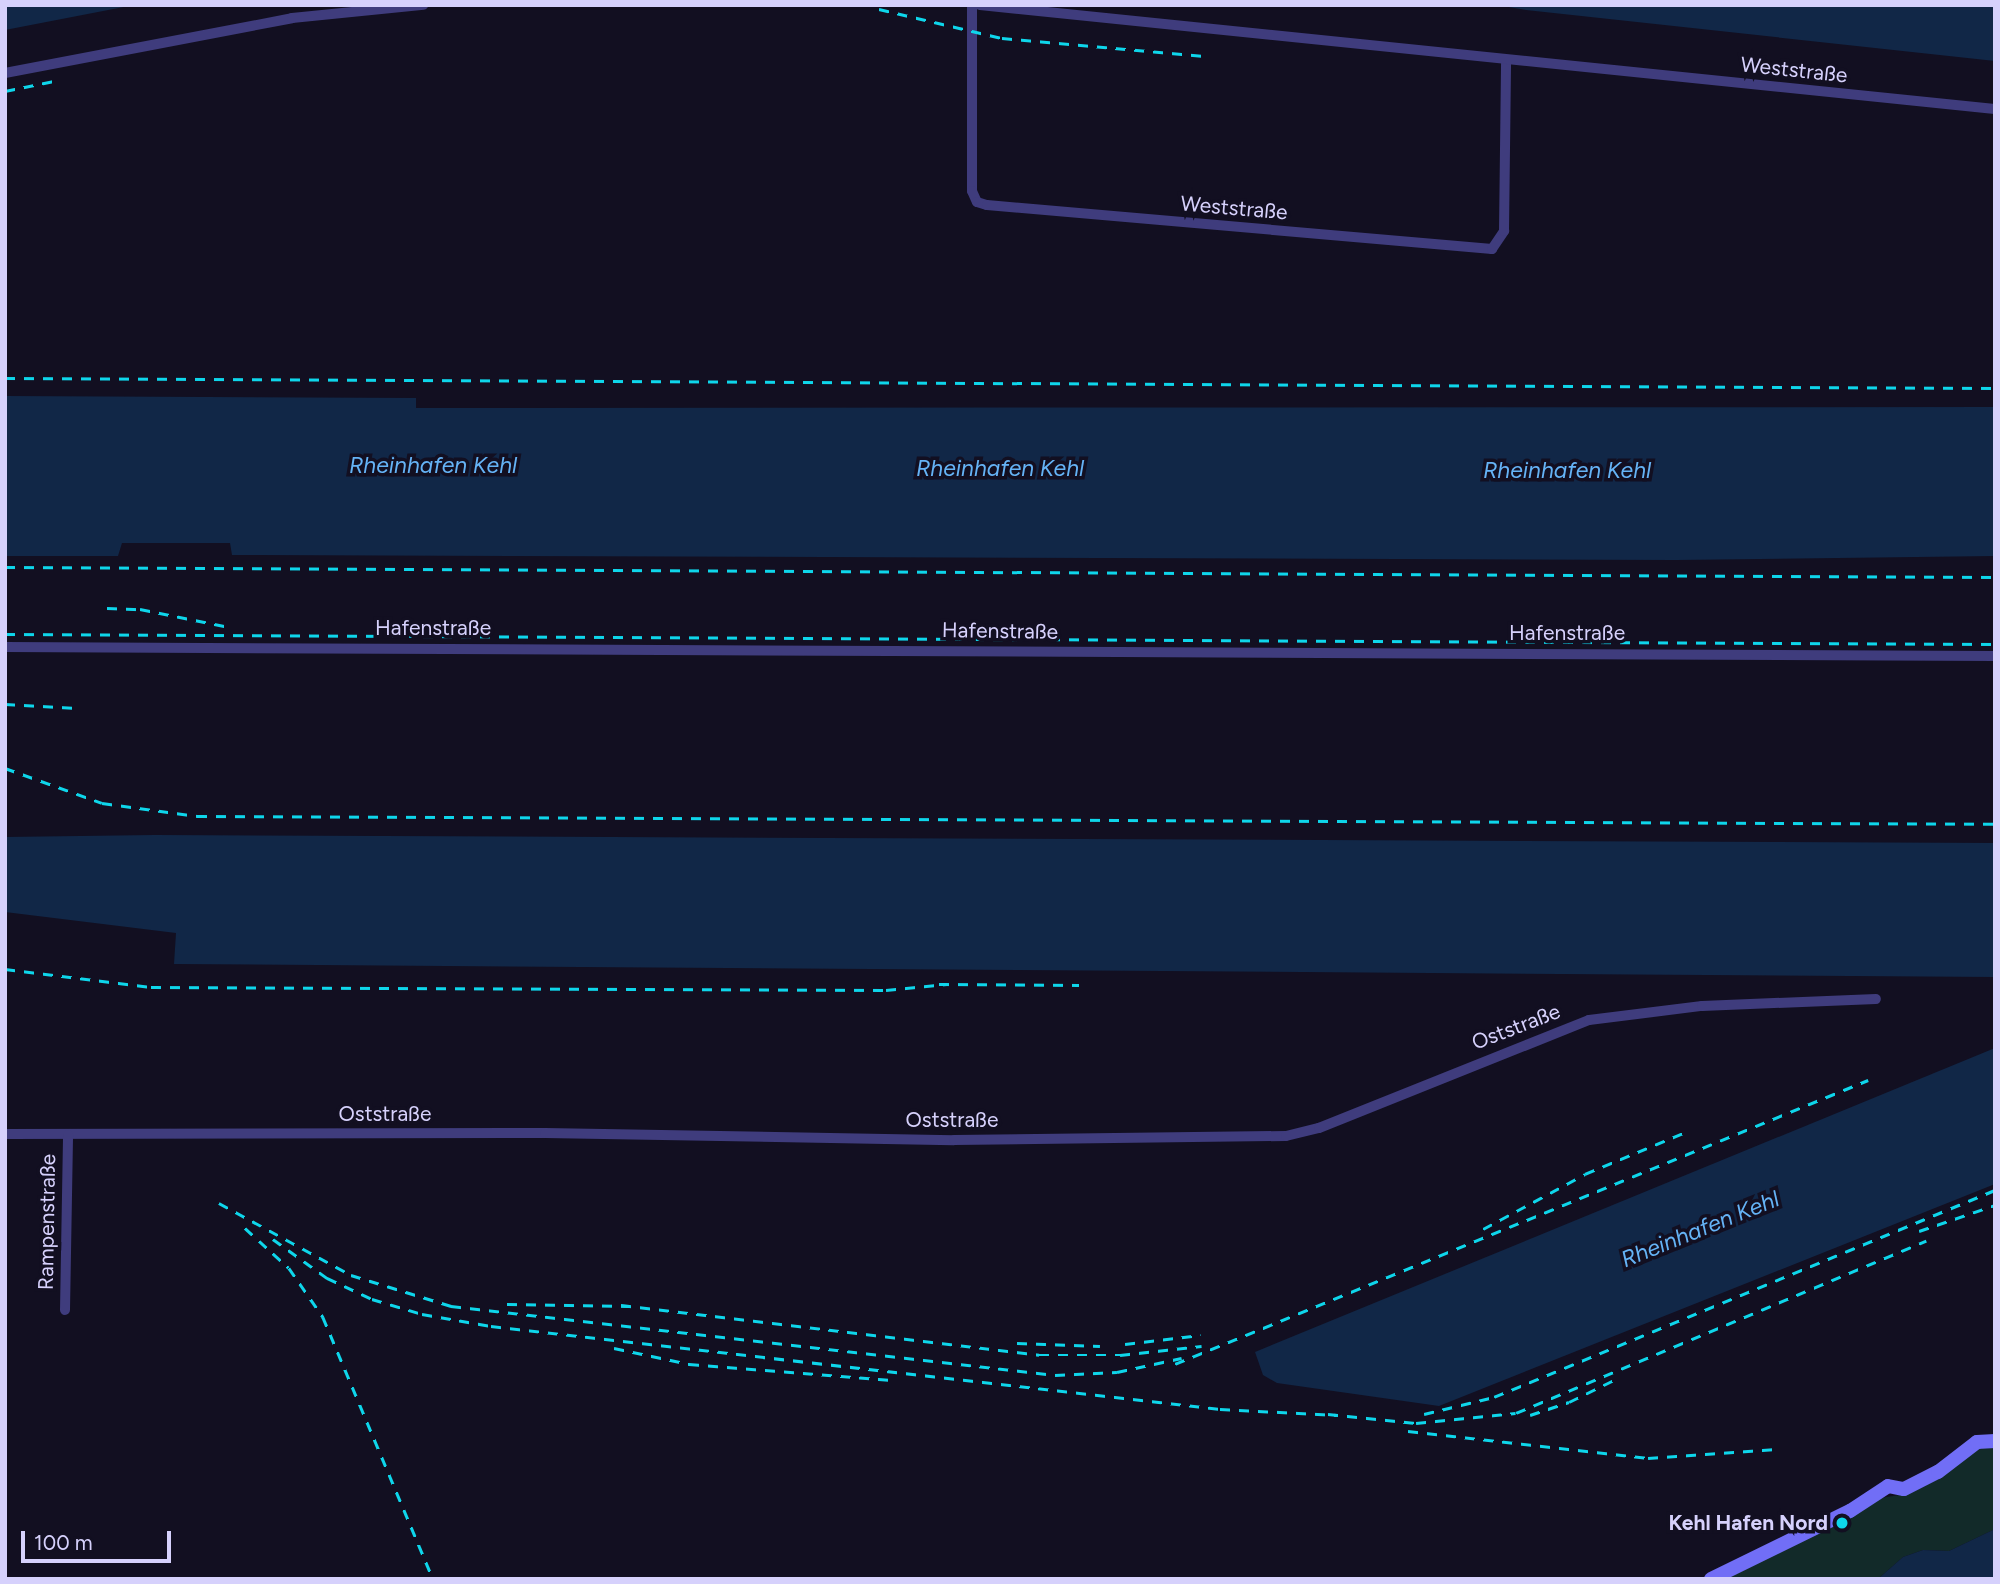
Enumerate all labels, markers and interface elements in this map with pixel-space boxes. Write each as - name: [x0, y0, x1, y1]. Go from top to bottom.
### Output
- street label: Weststraße: [1739, 52, 1849, 88]
- street label: Weststraße: [1179, 191, 1289, 225]
- water label: Rheinhafen Kehl: [349, 451, 517, 479]
- water label: Rheinhafen Kehl: [916, 454, 1084, 482]
- water label: Rheinhafen Kehl: [1483, 456, 1651, 484]
- street label: Hafenstraße: [375, 615, 491, 641]
- street label: Hafenstraße: [942, 617, 1058, 645]
- street label: Hafenstraße: [1509, 620, 1625, 646]
- street label: Oststraße: [1468, 999, 1564, 1055]
- street label: Oststraße: [339, 1101, 431, 1127]
- street label: Oststraße: [906, 1107, 998, 1133]
- street label: Rampenstraße: [33, 1154, 61, 1290]
- water label: Rheinhafen Kehl: [1617, 1185, 1783, 1273]
- place label: Kehl Hafen Nord: [1668, 1510, 1828, 1536]
- marker: Kehl Hafen Nord: [1834, 1515, 1850, 1531]
- scale bar: [24, 1518, 175, 1562]
- text: 100 m: [34, 1530, 93, 1555]

